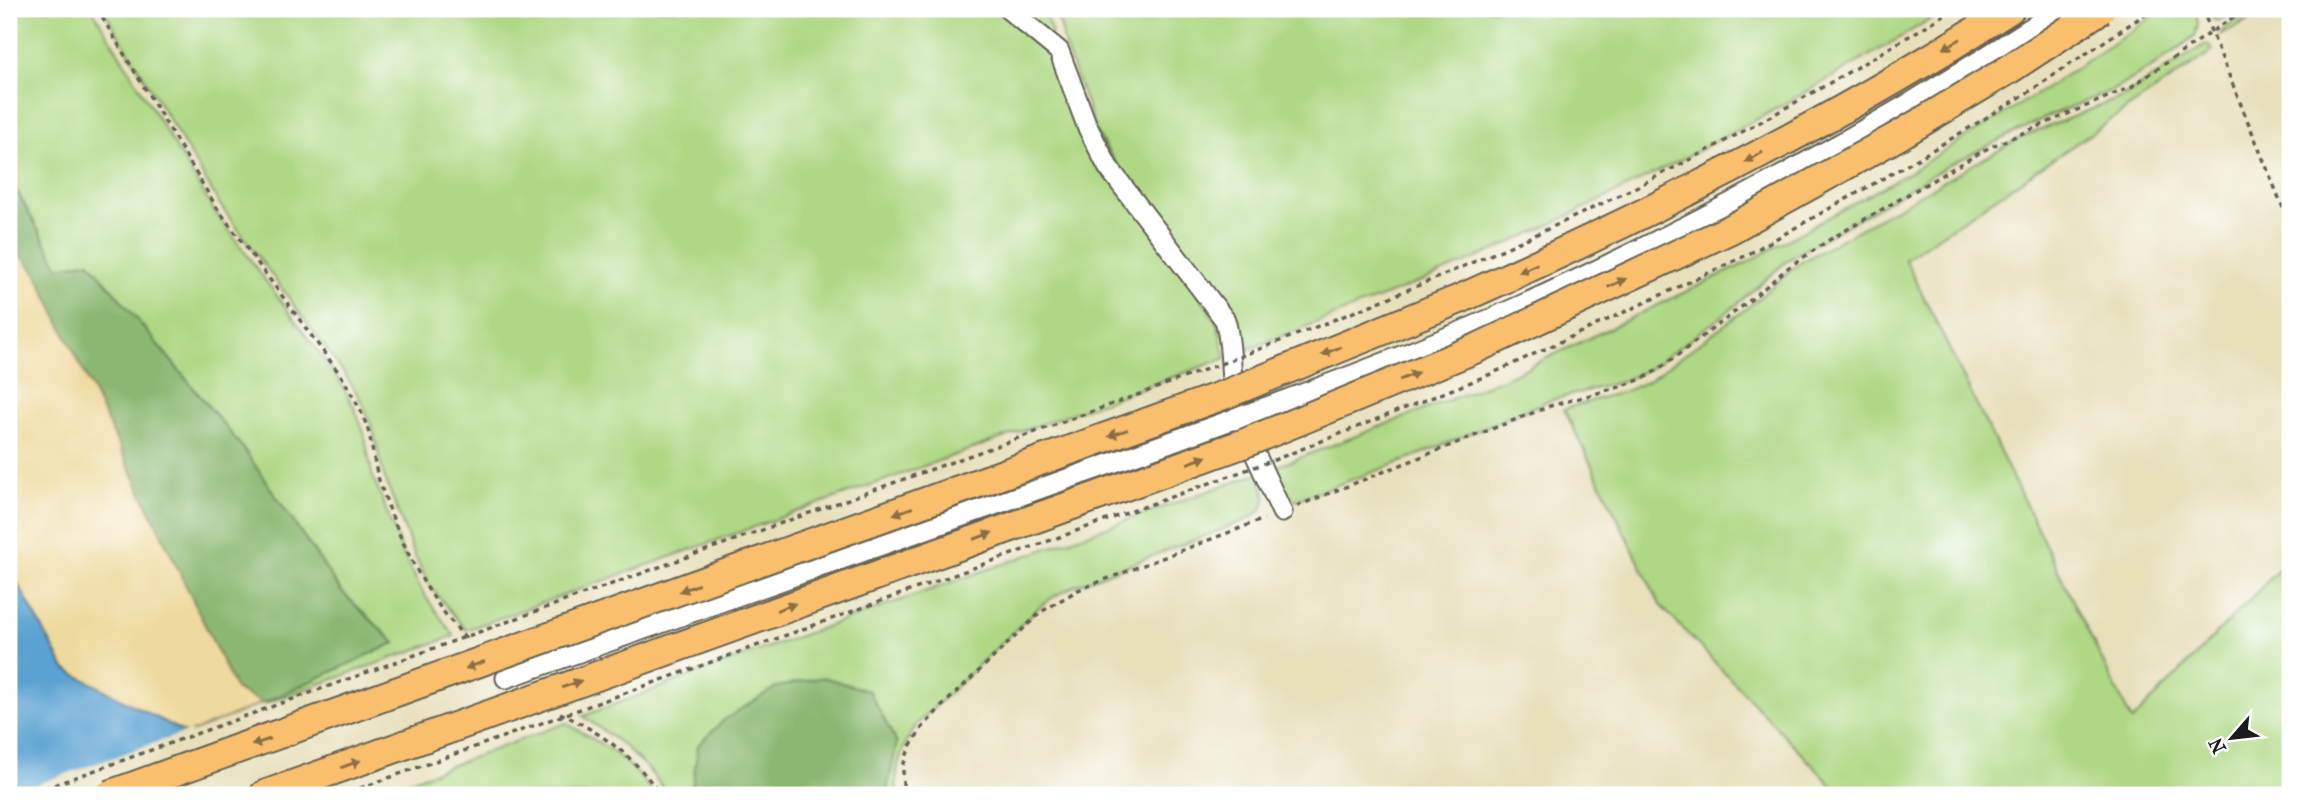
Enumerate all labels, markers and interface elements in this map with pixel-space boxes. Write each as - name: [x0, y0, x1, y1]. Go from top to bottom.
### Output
- one-way arrow: [1942, 38, 1961, 51]
- one-way arrow: [1744, 151, 1764, 163]
- one-way arrow: [1518, 262, 1538, 274]
- one-way arrow: [1606, 278, 1627, 289]
- one-way arrow: [1320, 346, 1341, 357]
- one-way arrow: [1398, 370, 1419, 381]
- one-way arrow: [1108, 428, 1129, 439]
- one-way arrow: [1187, 454, 1208, 465]
- one-way arrow: [893, 506, 914, 517]
- one-way arrow: [973, 530, 994, 541]
- one-way arrow: [679, 583, 700, 594]
- one-way arrow: [776, 601, 797, 612]
- one-way arrow: [465, 660, 486, 671]
- one-way arrow: [562, 679, 583, 690]
- north arrow: [2198, 702, 2268, 772]
- text: N: [2205, 733, 2231, 757]
- one-way arrow: [250, 737, 271, 748]
- one-way arrow: [341, 758, 362, 769]

